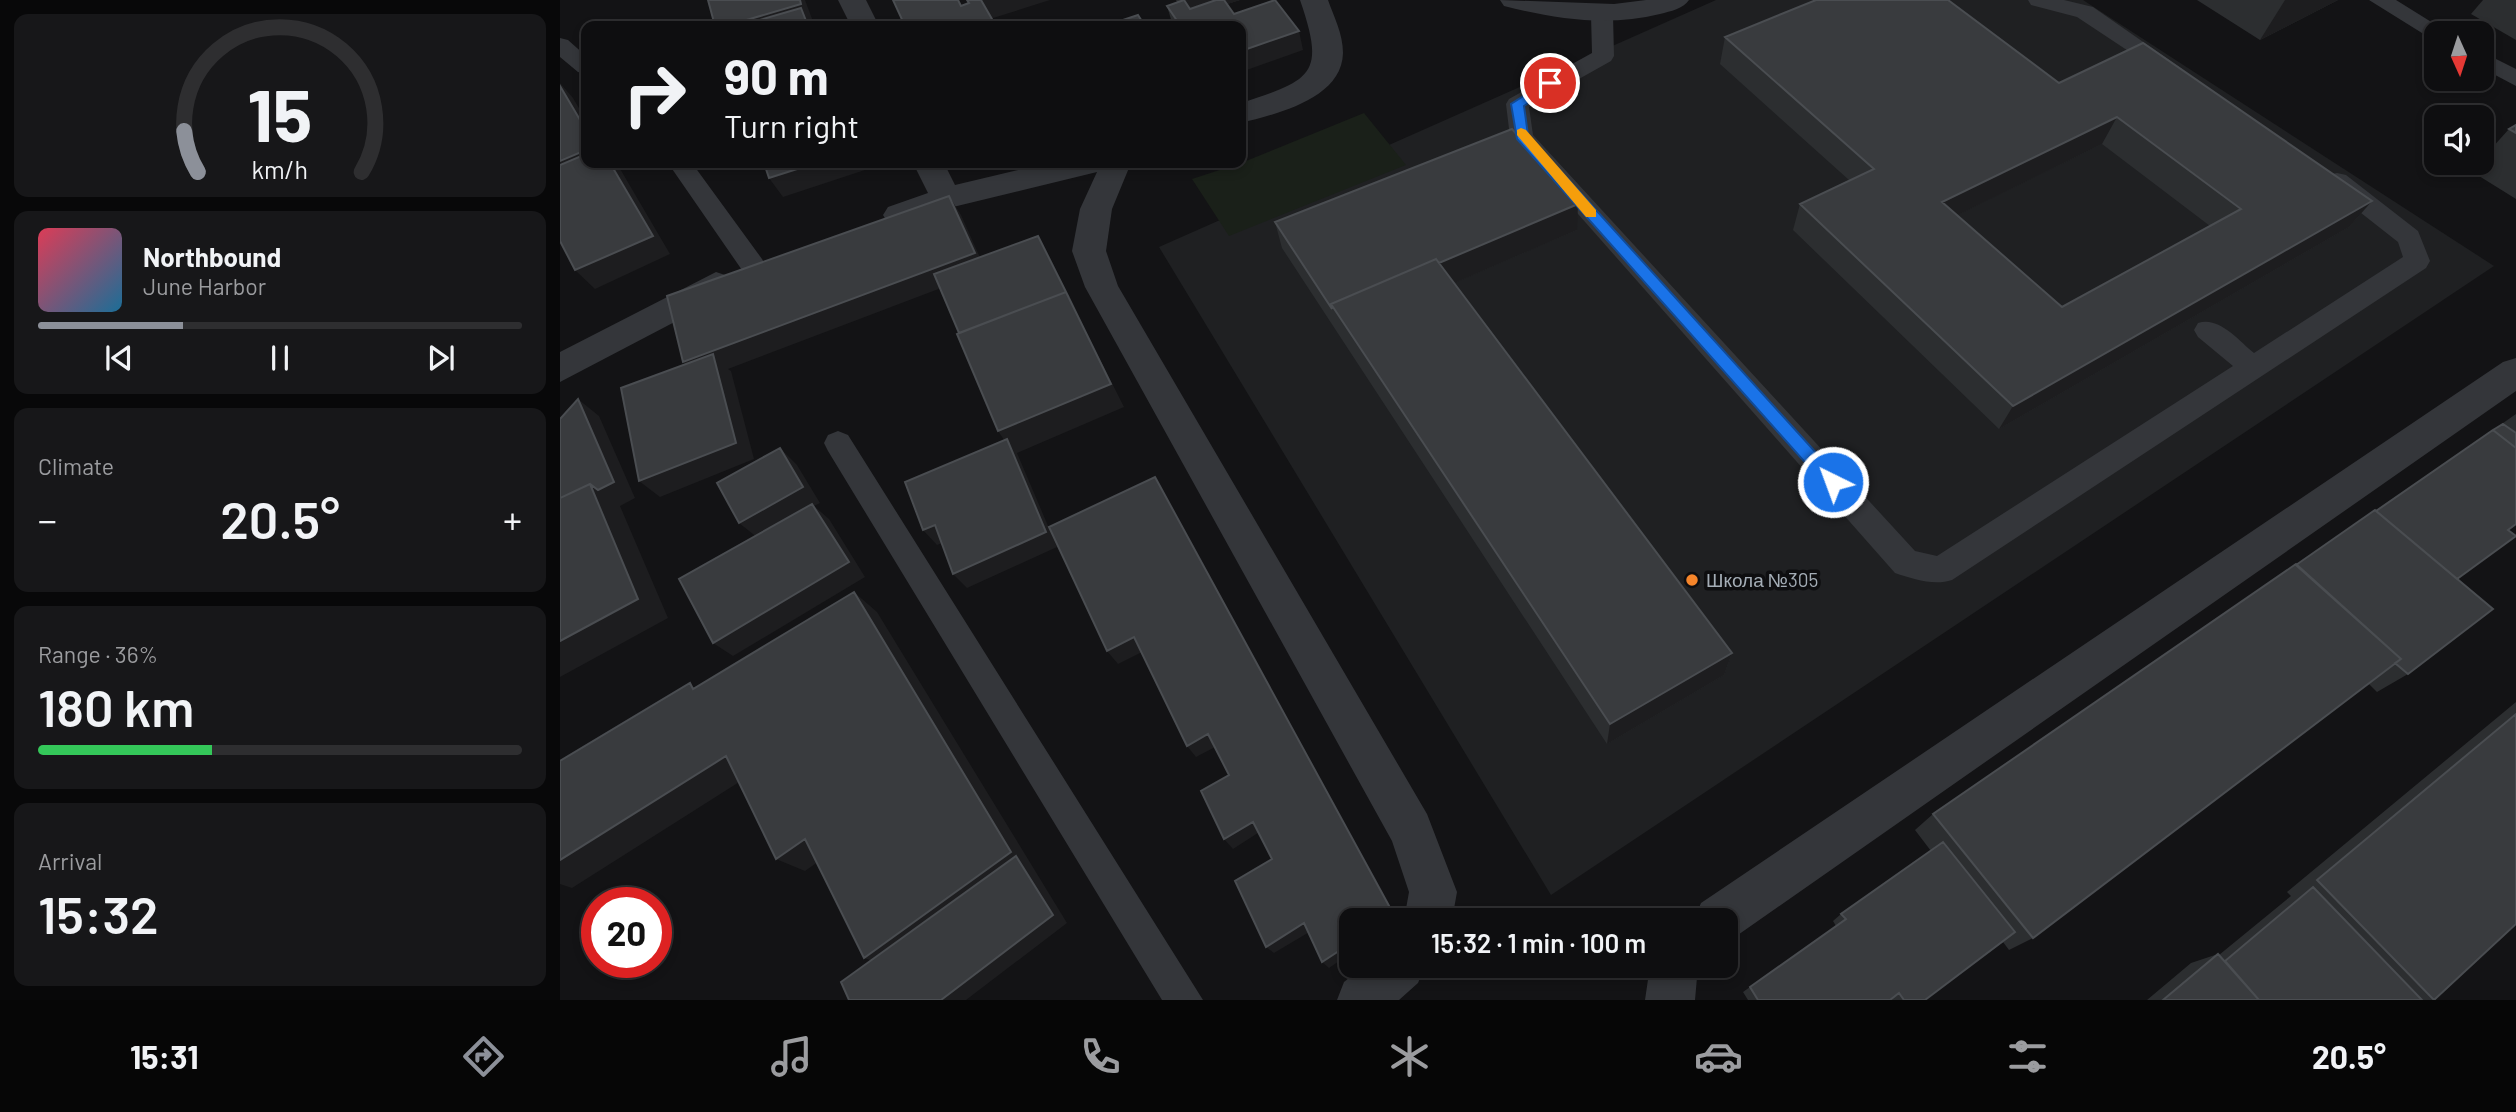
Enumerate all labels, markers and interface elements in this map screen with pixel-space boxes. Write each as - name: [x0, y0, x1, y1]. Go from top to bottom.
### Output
- north arrow: [2424, 21, 2494, 91]
- map controls: [2424, 21, 2494, 175]
- text: 90 m: [724, 46, 829, 105]
- icon: right: [609, 49, 700, 140]
- pin: [1520, 53, 1580, 113]
- icon: arrive: [1531, 64, 1569, 102]
- text: 15: [247, 69, 313, 157]
- button: sound: [2424, 105, 2494, 175]
- text: Turn right: [724, 106, 859, 144]
- text: km/h: [252, 153, 308, 183]
- text: Northbound: [143, 241, 281, 272]
- text: June Harbor: [143, 272, 266, 300]
- icon: previous: [100, 339, 138, 377]
- icon: pause: [261, 339, 299, 377]
- icon: next: [422, 339, 460, 377]
- position arrow: [1796, 445, 1870, 519]
- text: Climate: [38, 452, 114, 480]
- text: 20.5°: [220, 487, 340, 549]
- text: −: [38, 496, 57, 542]
- text: +: [503, 496, 522, 542]
- place label: Школа №305: [1706, 568, 1818, 591]
- marker: Школа №305: [1684, 572, 1700, 588]
- text: Range · 36%: [38, 640, 158, 668]
- text: 180 km: [38, 675, 194, 737]
- text: Arrival: [38, 847, 102, 875]
- text: 15:32: [38, 882, 159, 944]
- speed limit sign: 20: [581, 887, 672, 978]
- text: 15:32 · 1 min · 100 m: [1431, 927, 1646, 958]
- icon: directions: [459, 1032, 508, 1081]
- icon: music: [767, 1032, 816, 1081]
- icon: phone: [1076, 1032, 1125, 1081]
- icon: climate: [1385, 1032, 1434, 1081]
- icon: car: [1694, 1032, 1743, 1081]
- icon: filters: [2003, 1032, 2052, 1081]
- text: 15:31: [130, 1037, 199, 1075]
- text: 20.5°: [2312, 1037, 2386, 1075]

